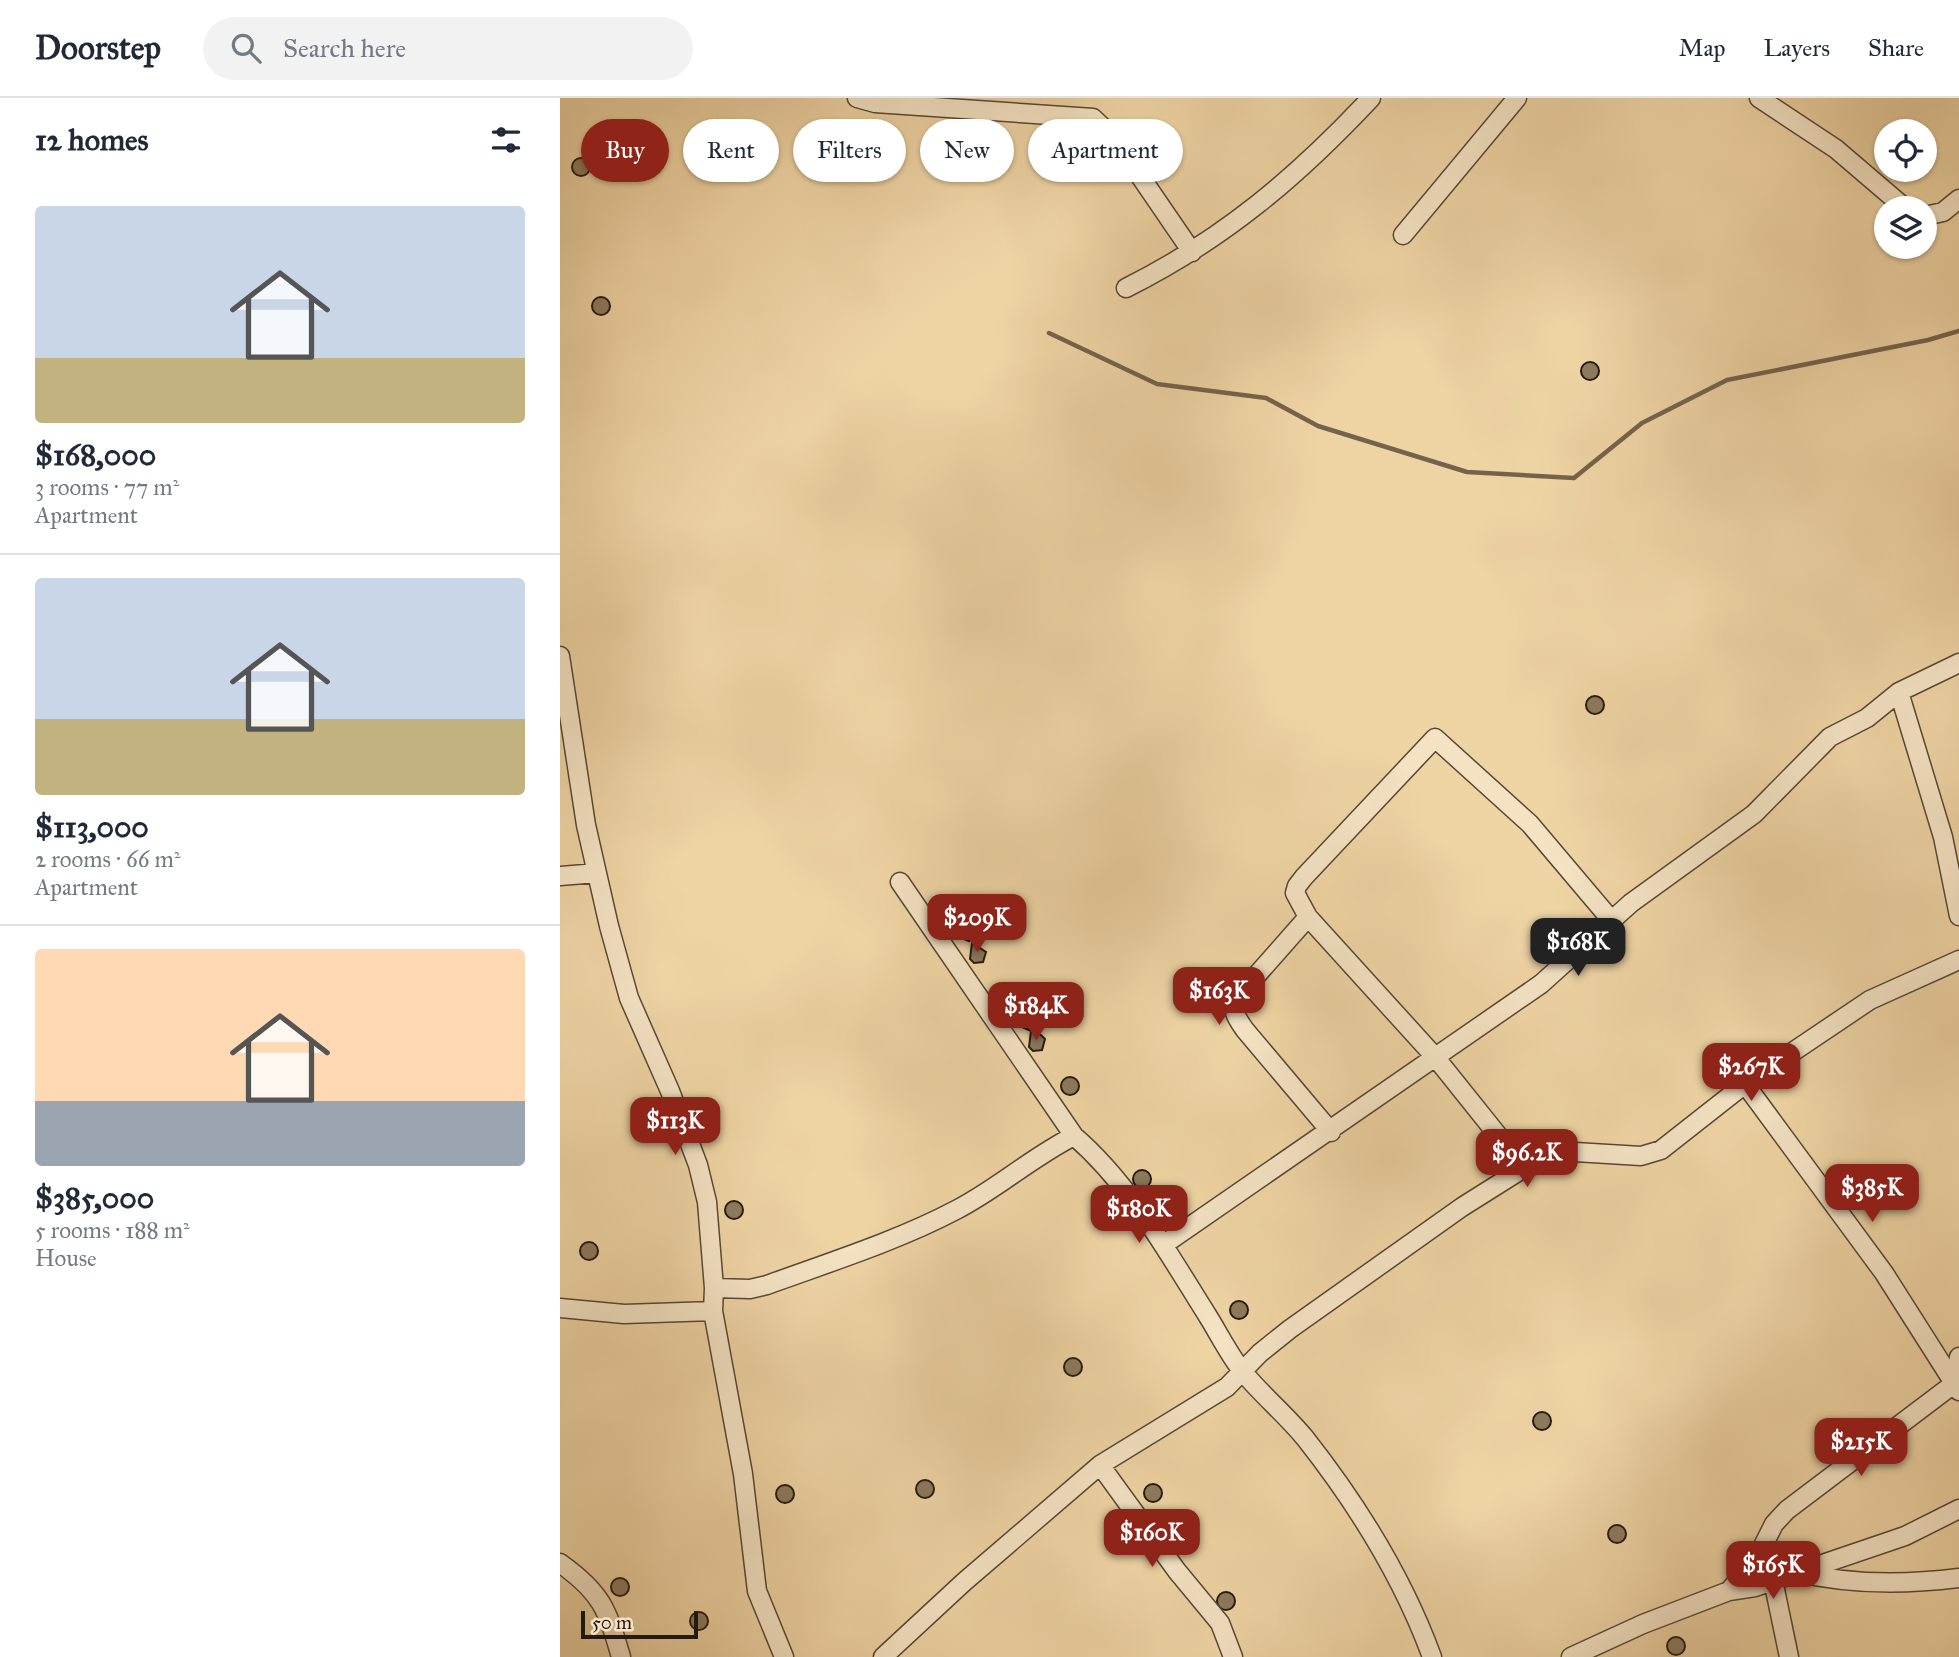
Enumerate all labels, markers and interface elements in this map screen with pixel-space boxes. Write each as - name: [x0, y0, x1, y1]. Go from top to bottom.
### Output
- search box: [203, 17, 693, 80]
- text: Doorstep: [35, 28, 161, 68]
- icon: search: [227, 29, 265, 67]
- text: Search here: [283, 32, 406, 64]
- text: Map: [1679, 33, 1726, 63]
- text: Layers: [1764, 33, 1830, 63]
- text: Share: [1868, 33, 1924, 63]
- chip: Buy: [581, 119, 669, 182]
- chip: Rent: [683, 119, 779, 182]
- chip: Filters: [793, 119, 906, 182]
- chip: New: [920, 119, 1014, 182]
- chip: Apartment: [1028, 119, 1183, 182]
- map controls: [1874, 119, 1937, 259]
- button: locate: [1874, 119, 1937, 182]
- icon: filters: [487, 121, 525, 159]
- text: 12 homes: [35, 122, 148, 158]
- button: layers: [1874, 196, 1937, 259]
- icon: home: [217, 252, 343, 378]
- text: $168,000: [35, 437, 156, 473]
- text: 3 rooms · 77 m²: [35, 473, 179, 501]
- text: Apartment: [35, 501, 138, 529]
- icon: home: [217, 624, 343, 750]
- text: $113,000: [35, 809, 149, 845]
- text: 2 rooms · 66 m²: [35, 845, 180, 873]
- text: Apartment: [35, 873, 138, 901]
- pin: $209K: [928, 894, 1026, 954]
- text: $209K: [943, 903, 1011, 931]
- pin: $168K: [1529, 918, 1627, 978]
- text: $168K: [1546, 927, 1610, 955]
- pin: $163K: [1170, 968, 1268, 1027]
- text: $163K: [1189, 976, 1249, 1004]
- pin: $184K: [987, 982, 1085, 1042]
- text: $184K: [1004, 991, 1068, 1019]
- icon: home: [217, 995, 343, 1121]
- pin: $267K: [1702, 1044, 1800, 1103]
- text: $267K: [1718, 1052, 1784, 1080]
- pin: $113K: [626, 1098, 724, 1157]
- text: $113K: [646, 1106, 704, 1134]
- pin: $96.2K: [1470, 1130, 1584, 1189]
- text: $96.2K: [1492, 1138, 1562, 1166]
- pin: $385K: [1823, 1164, 1921, 1224]
- text: $385K: [1841, 1173, 1903, 1201]
- text: $385,000: [35, 1180, 154, 1216]
- pin: $180K: [1090, 1186, 1188, 1245]
- text: $180K: [1107, 1194, 1171, 1222]
- text: 5 rooms · 188 m²: [35, 1216, 190, 1244]
- text: House: [35, 1244, 97, 1272]
- pin: $215K: [1812, 1418, 1910, 1478]
- text: $215K: [1830, 1427, 1892, 1455]
- pin: $160K: [1103, 1510, 1201, 1569]
- text: $160K: [1120, 1518, 1184, 1546]
- pin: $165K: [1724, 1542, 1822, 1601]
- text: $165K: [1742, 1550, 1804, 1578]
- scale bar: [581, 1608, 698, 1640]
- text: 50 m: [592, 1611, 632, 1634]

